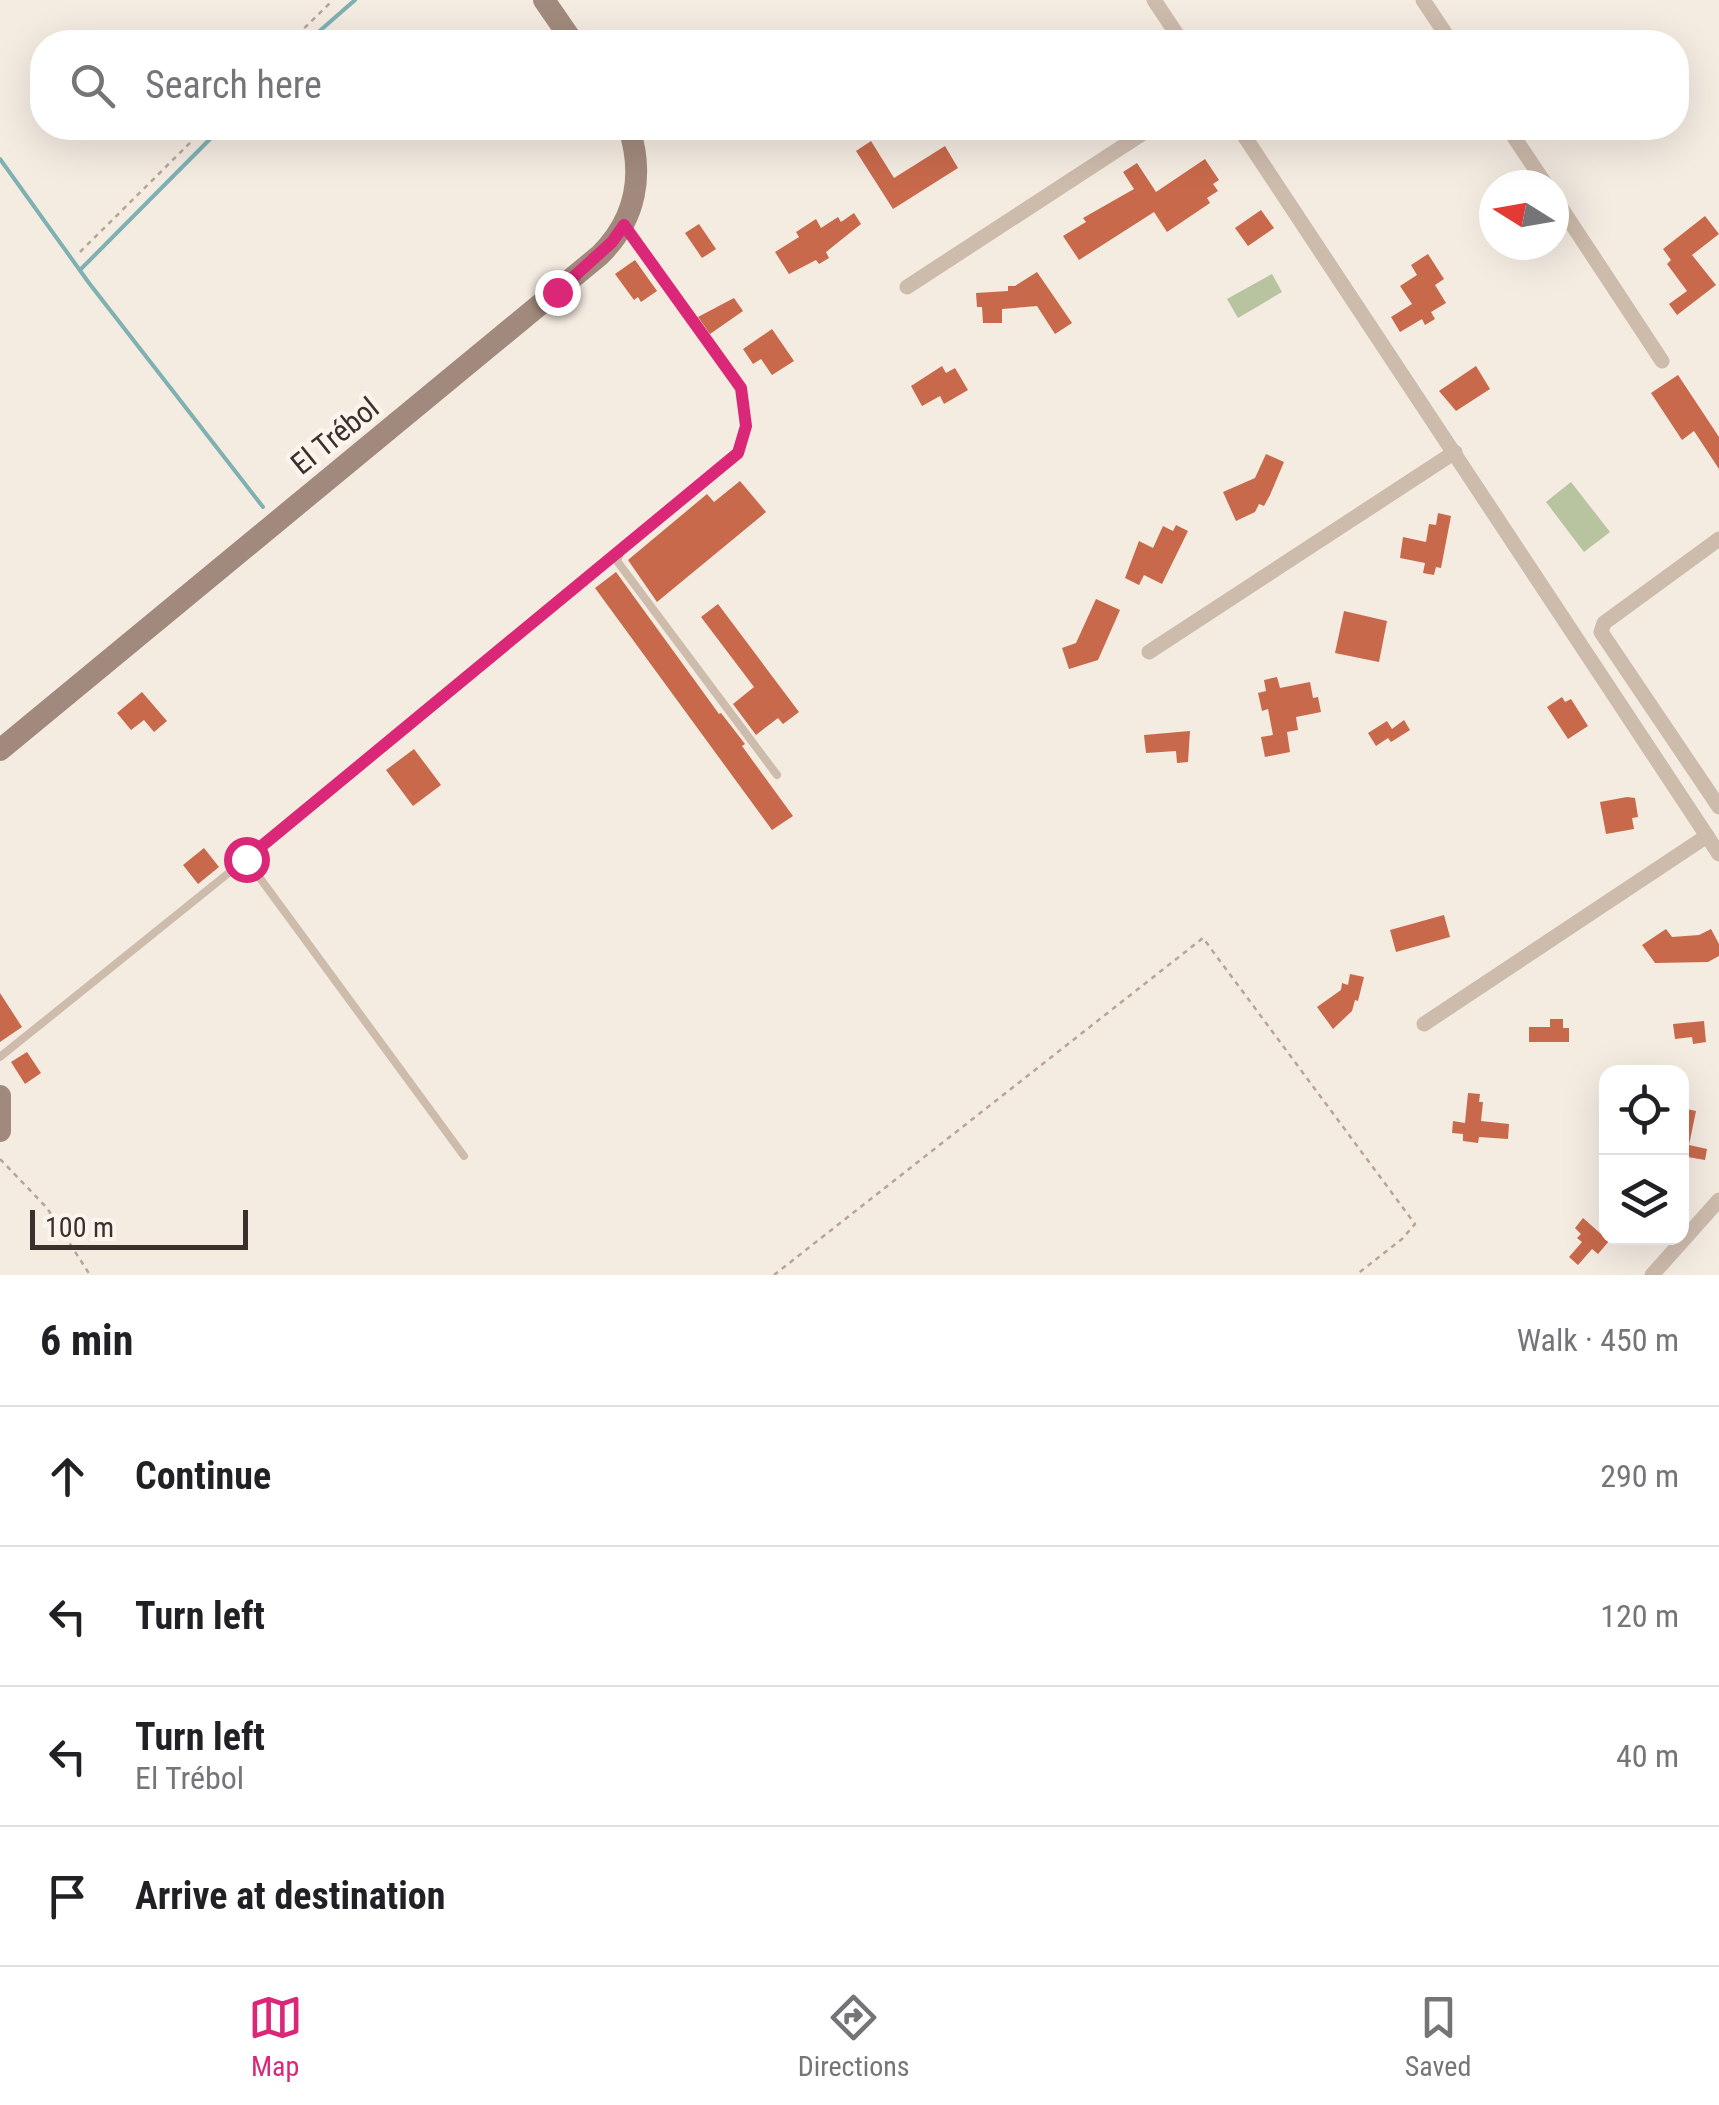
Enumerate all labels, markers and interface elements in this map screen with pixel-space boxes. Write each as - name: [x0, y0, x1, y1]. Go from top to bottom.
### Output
- search box: [30, 30, 1689, 140]
- icon: search: [65, 58, 120, 113]
- text: Search here: [145, 63, 322, 107]
- north arrow: [1479, 170, 1569, 260]
- route end: [535, 270, 581, 316]
- street label: El Trébol: [284, 390, 385, 481]
- route start: [224, 837, 270, 883]
- map controls: [1599, 1065, 1689, 1245]
- button: locate: [1599, 1065, 1689, 1155]
- button: layers: [1599, 1155, 1689, 1245]
- scale bar: [30, 1205, 248, 1250]
- text: 100 m: [45, 1211, 114, 1244]
- text: 6 min: [40, 1316, 133, 1365]
- text: Walk · 450 m: [1517, 1321, 1679, 1359]
- icon: ahead: [40, 1449, 95, 1504]
- text: Continue: [135, 1454, 271, 1498]
- text: 290 m: [1600, 1457, 1679, 1495]
- icon: left: [40, 1589, 95, 1644]
- text: Turn left: [135, 1594, 265, 1638]
- text: 120 m: [1600, 1597, 1679, 1635]
- text: Turn left: [135, 1715, 265, 1759]
- icon: left: [40, 1729, 95, 1784]
- text: 40 m: [1616, 1737, 1679, 1775]
- text: El Trébol: [135, 1759, 244, 1797]
- icon: arrive: [40, 1869, 95, 1924]
- text: Arrive at destination: [135, 1874, 445, 1918]
- tab: Map: [248, 1990, 303, 2083]
- tab: Directions: [798, 1990, 910, 2083]
- tab: Saved: [1405, 1990, 1471, 2083]

